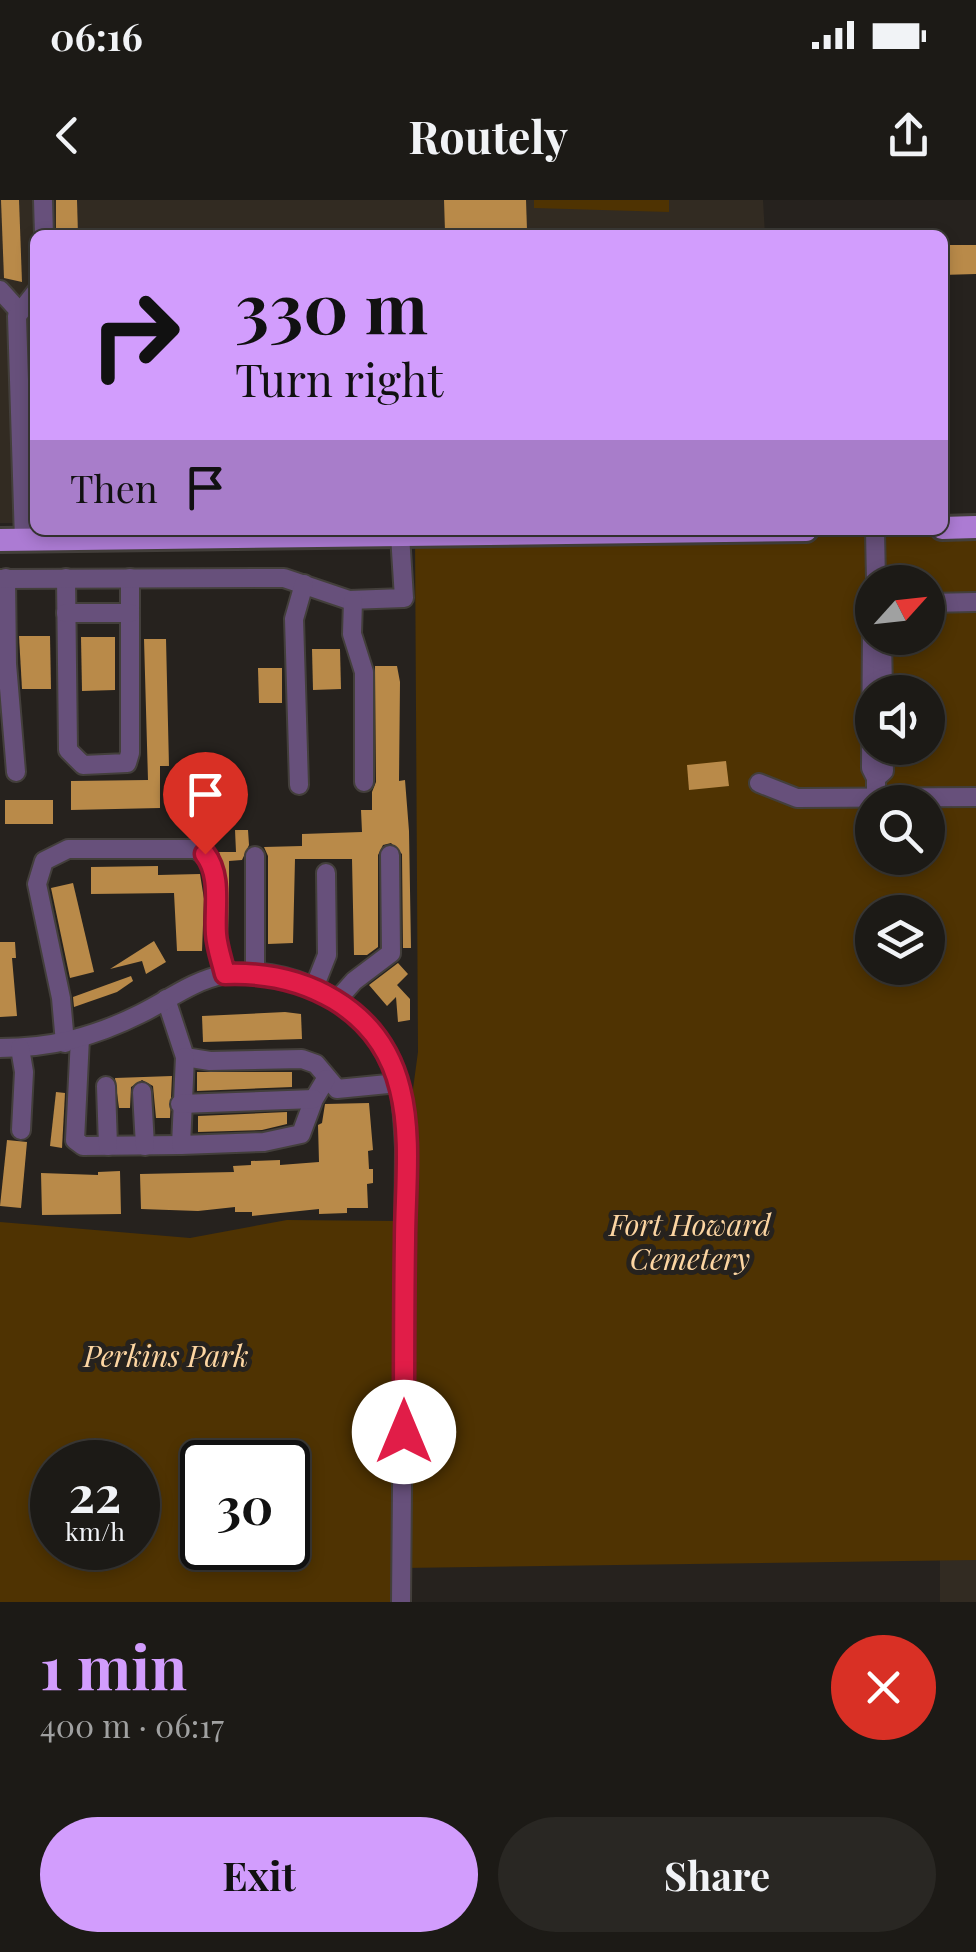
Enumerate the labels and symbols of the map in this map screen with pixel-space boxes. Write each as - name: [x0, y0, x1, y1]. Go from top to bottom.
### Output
- north arrow: [855, 565, 945, 655]
- pin: [163, 752, 248, 855]
- park label: Fort Howard Cemetery: [607, 1204, 772, 1278]
- park label: Perkins Park: [82, 1335, 249, 1375]
- position arrow: [352, 1380, 456, 1484]
- speed limit sign: 30: [180, 1440, 310, 1570]

